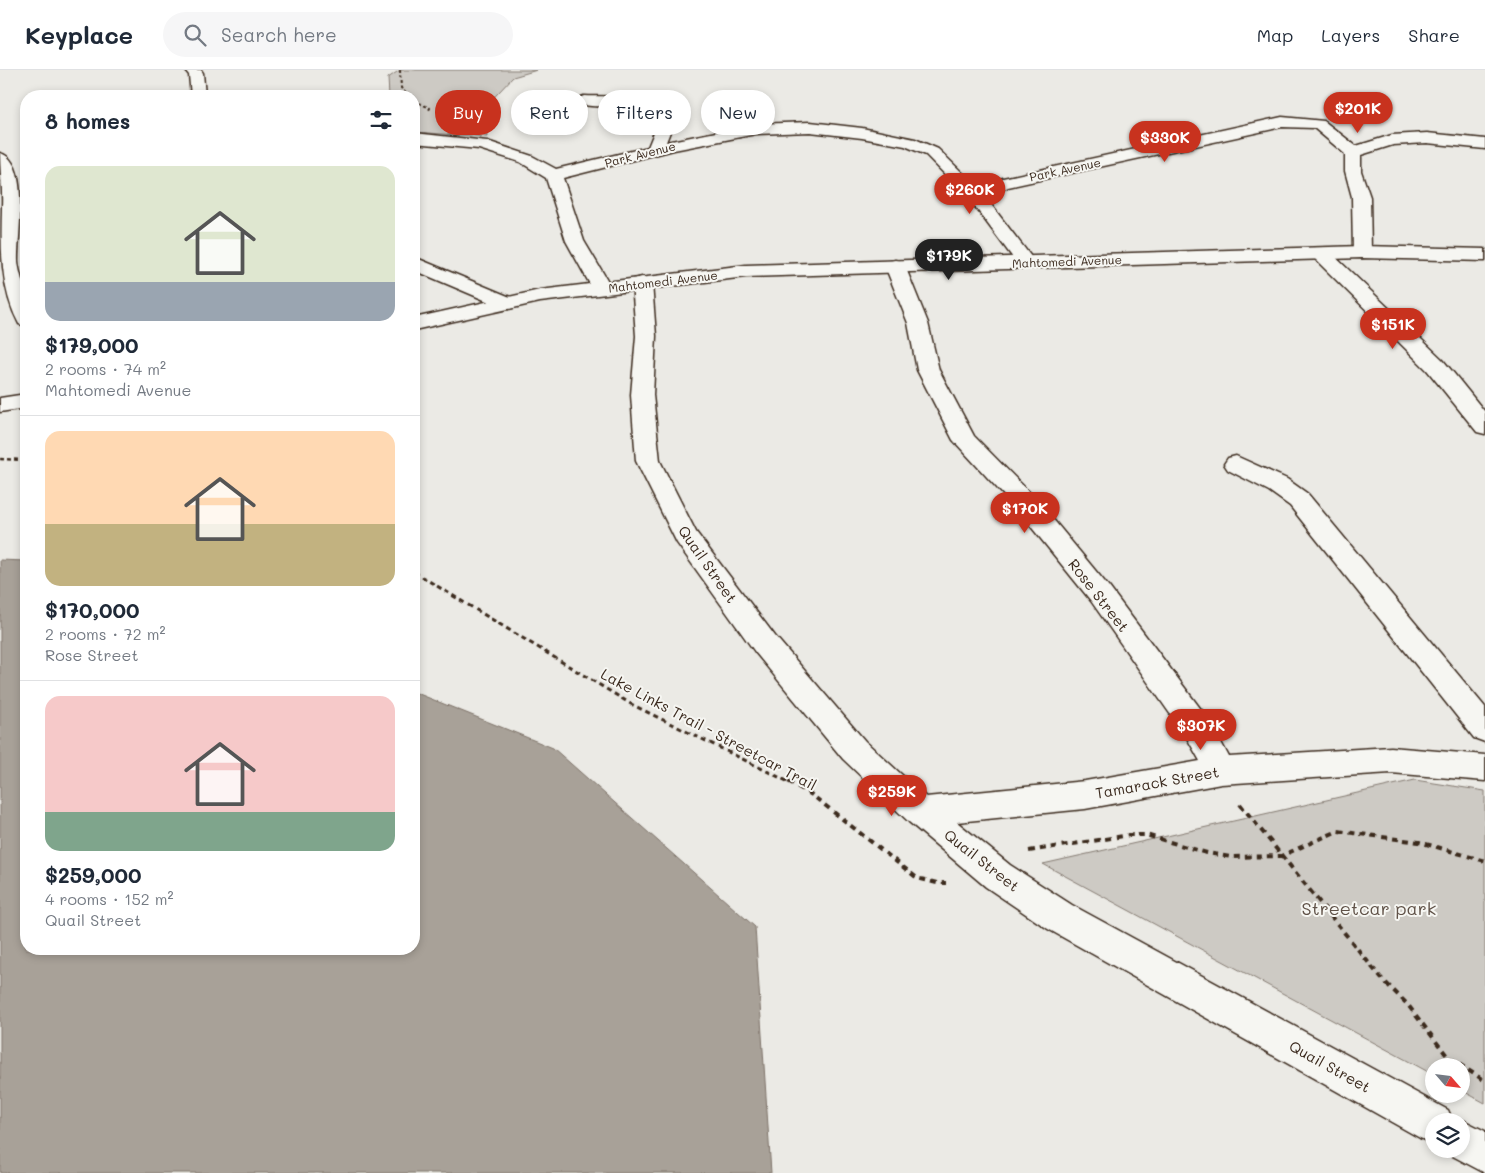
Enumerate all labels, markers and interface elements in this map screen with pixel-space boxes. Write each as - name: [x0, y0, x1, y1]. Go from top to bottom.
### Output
- search box: [163, 12, 513, 57]
- text: Keyplace: [25, 19, 133, 50]
- icon: search: [181, 21, 209, 49]
- text: Search here: [221, 22, 337, 47]
- text: Map: [1257, 23, 1293, 47]
- text: Layers: [1321, 23, 1380, 47]
- text: Share: [1408, 23, 1460, 47]
- chip: Buy: [435, 90, 501, 135]
- chip: Rent: [511, 90, 588, 135]
- chip: Filters: [598, 90, 691, 135]
- chip: New: [701, 90, 775, 135]
- pin: $201K: [1323, 92, 1393, 134]
- text: $201K: [1335, 97, 1381, 118]
- icon: filters: [367, 106, 395, 134]
- text: 8 homes: [45, 107, 130, 134]
- pin: $330K: [1130, 121, 1200, 163]
- text: $330K: [1140, 126, 1190, 147]
- street label: Park Avenue: [603, 137, 677, 171]
- street label: Park Avenue: [1028, 154, 1102, 184]
- pin: $260K: [935, 172, 1005, 215]
- text: $260K: [945, 178, 995, 199]
- icon: home: [175, 198, 265, 288]
- pin: $179K: [914, 238, 984, 281]
- text: $179K: [926, 244, 972, 265]
- street label: Mahtomedi Avenue: [1012, 251, 1122, 271]
- street label: Mahtomedi Avenue: [608, 266, 718, 296]
- pin: $151K: [1358, 308, 1428, 350]
- text: $151K: [1371, 313, 1415, 334]
- text: $179,000: [45, 331, 139, 358]
- text: 2 rooms · 74 m²: [45, 358, 166, 379]
- text: Mahtomedi Avenue: [45, 379, 191, 400]
- icon: home: [175, 464, 265, 554]
- pin: $170K: [990, 492, 1060, 534]
- text: $170K: [1002, 497, 1048, 518]
- street label: Quail Street: [674, 521, 742, 607]
- street label: Rose Street: [1064, 554, 1134, 636]
- text: $170,000: [45, 596, 139, 623]
- text: 2 rooms · 72 m²: [45, 623, 166, 644]
- text: Rose Street: [45, 644, 138, 665]
- street label: Lake Links Trail - Streetcar Trail: [598, 663, 820, 795]
- pin: $307K: [1166, 708, 1236, 751]
- text: $307K: [1176, 714, 1226, 735]
- icon: home: [175, 729, 265, 819]
- street label: Tamarack Street: [1094, 761, 1220, 803]
- pin: $259K: [857, 774, 927, 817]
- text: $259K: [868, 780, 916, 801]
- street label: Quail Street: [940, 824, 1024, 896]
- text: $259,000: [45, 861, 142, 888]
- text: 4 rooms · 152 m²: [45, 888, 174, 909]
- park label: Streetcar park: [1302, 896, 1436, 920]
- text: Quail Street: [45, 909, 141, 930]
- street label: Quail Street: [1286, 1035, 1374, 1097]
- north arrow: [1425, 1058, 1470, 1102]
- map controls: [1425, 1058, 1470, 1158]
- button: layers: [1425, 1113, 1470, 1158]

